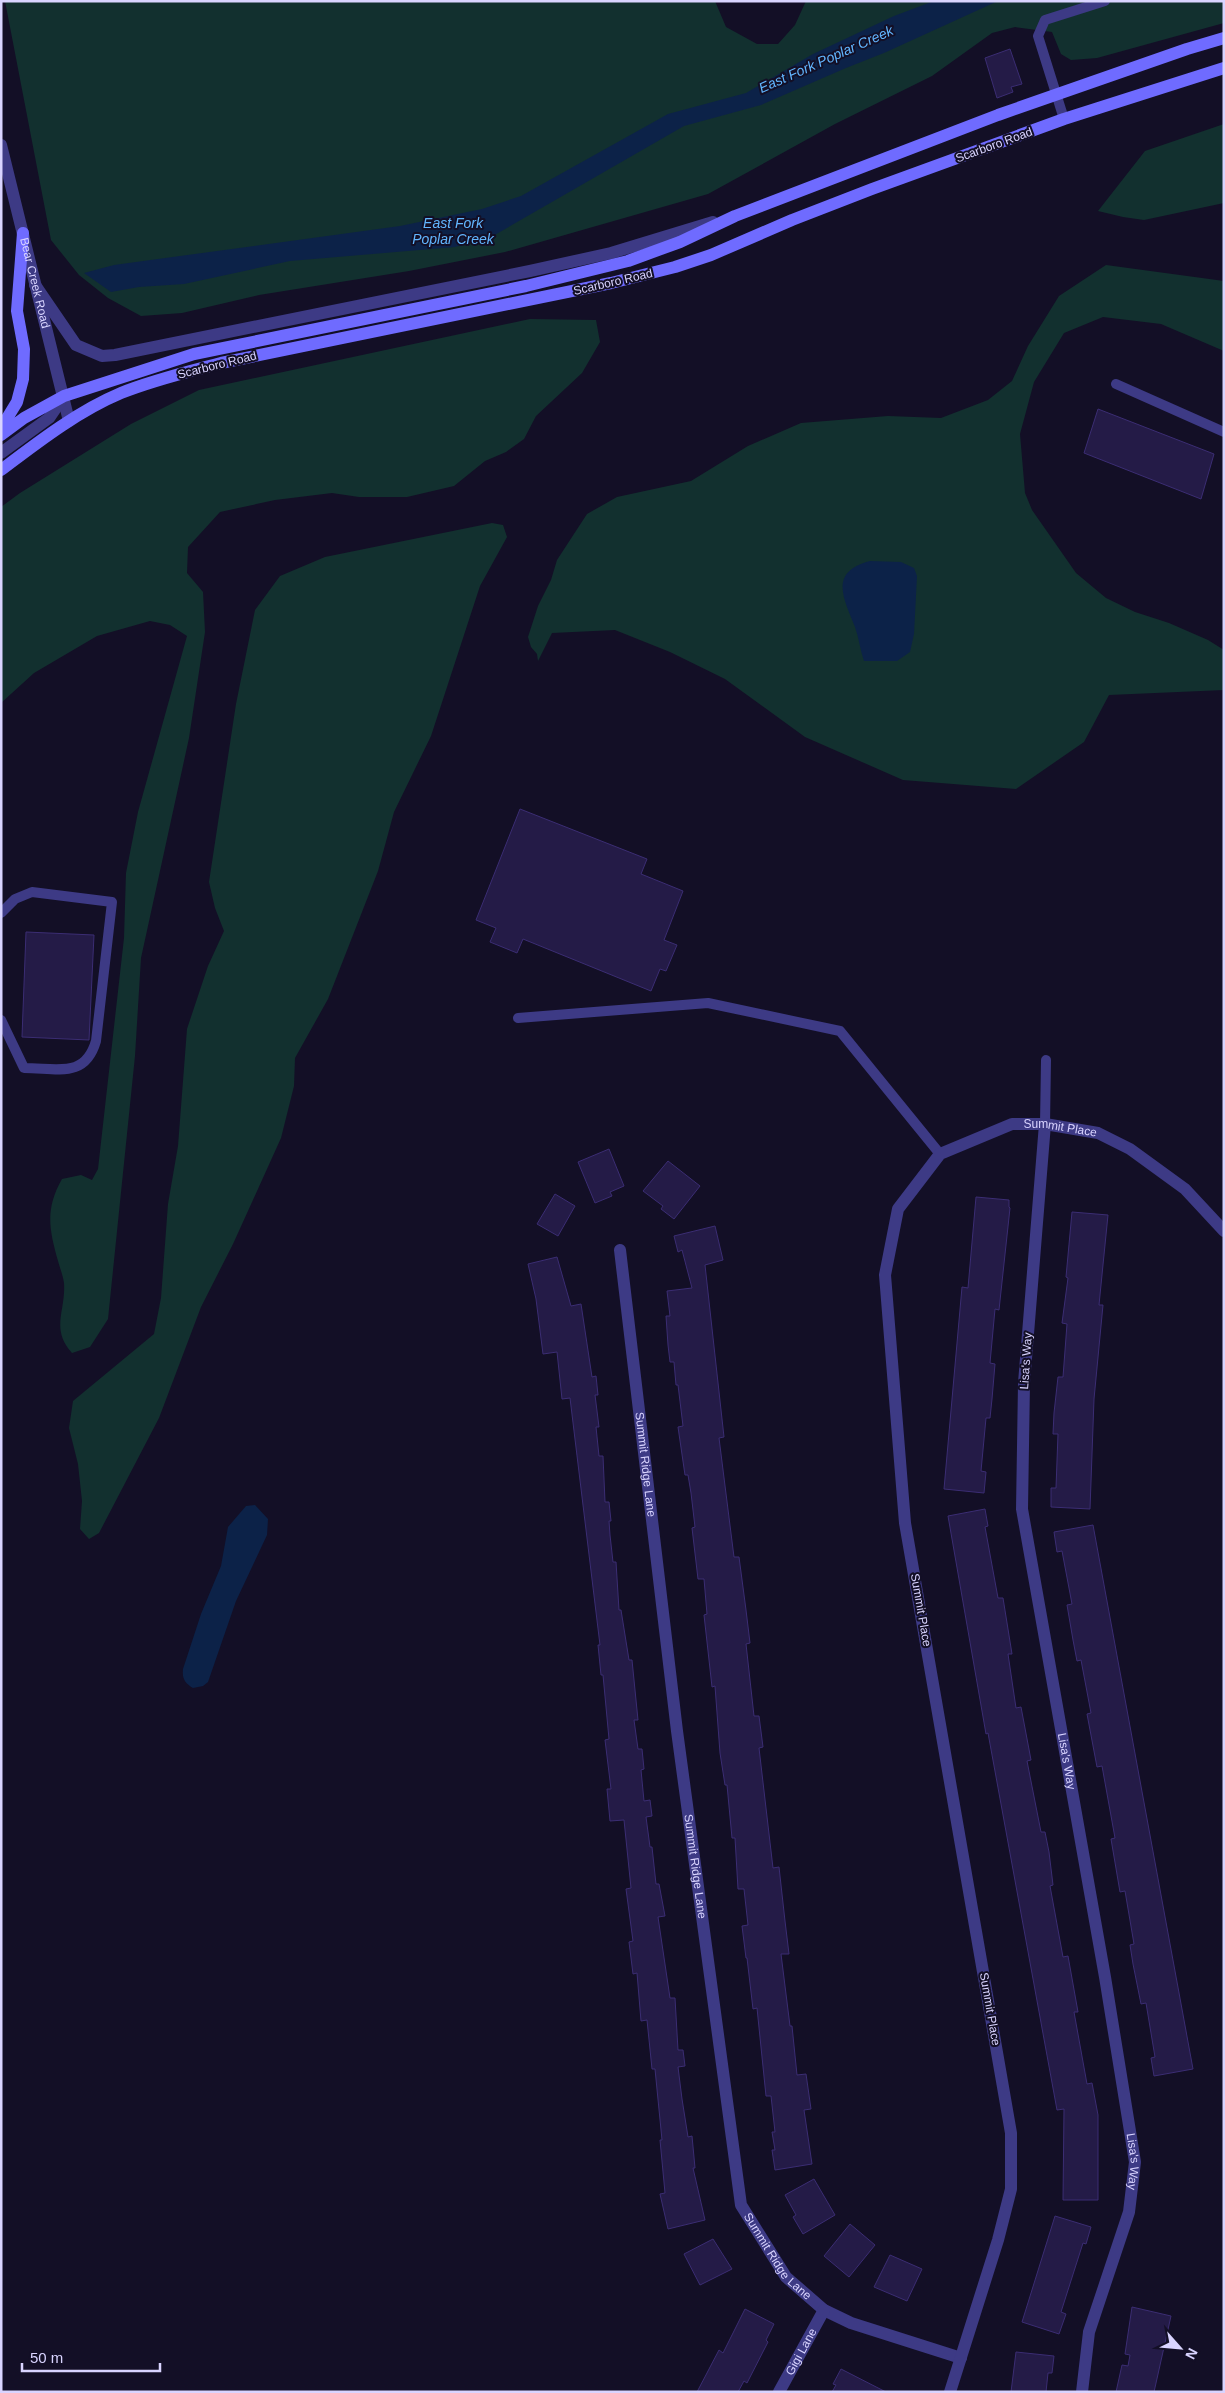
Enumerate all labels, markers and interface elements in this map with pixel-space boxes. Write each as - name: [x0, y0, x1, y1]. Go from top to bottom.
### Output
- water label: East Fork Poplar Creek: [756, 22, 897, 96]
- street label: Scarboro Road: [954, 125, 1034, 165]
- water label: East Fork Poplar Creek: [412, 215, 495, 247]
- street label: Bear Creek Road: [17, 236, 53, 330]
- street label: Scarboro Road: [572, 266, 654, 298]
- street label: Scarboro Road: [176, 348, 258, 382]
- street label: Summit Place: [1023, 1117, 1098, 1140]
- street label: Lisa's Way: [1017, 1332, 1035, 1390]
- street label: Summit Ridge Lane: [632, 1411, 659, 1518]
- street label: Summit Place: [908, 1572, 934, 1648]
- street label: Lisa's Way: [1055, 1732, 1079, 1791]
- street label: Summit Ridge Lane: [681, 1813, 709, 1920]
- street label: Summit Place: [977, 1971, 1003, 2047]
- street label: Lisa's Way: [1123, 2132, 1142, 2191]
- street label: Summit Ridge Lane: [741, 2210, 814, 2303]
- north arrow: [1155, 2323, 1205, 2373]
- street label: Gigi Lane: [783, 2325, 820, 2378]
- scale bar: [22, 2340, 160, 2372]
- text: N: [1182, 2346, 1201, 2362]
- text: 50 m: [30, 2349, 63, 2366]

